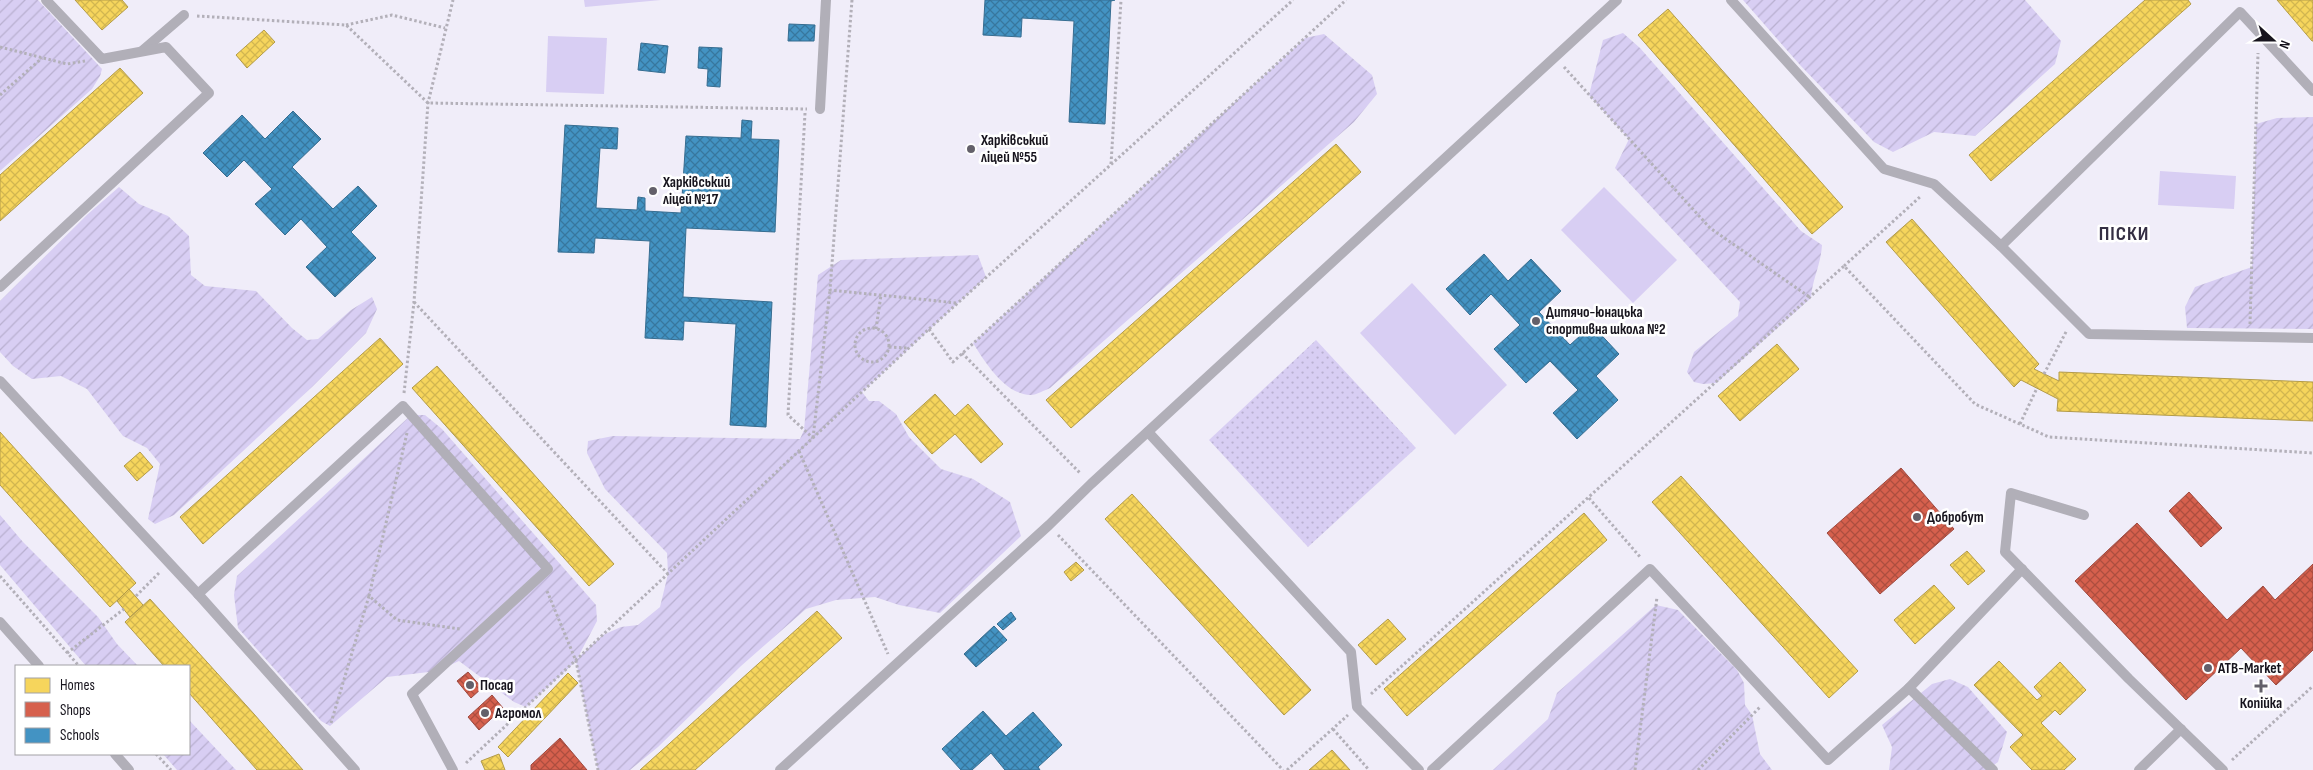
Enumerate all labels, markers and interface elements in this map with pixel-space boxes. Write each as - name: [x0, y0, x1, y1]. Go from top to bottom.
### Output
- north arrow: [2248, 15, 2298, 65]
- text: N: [2275, 38, 2294, 51]
- place label: Харківський ліцей №55: [980, 131, 1048, 167]
- marker: Харківський ліцей №55: [965, 143, 977, 155]
- place label: Харківський ліцей №17: [662, 173, 730, 209]
- marker: Харківський ліцей №17: [647, 185, 659, 197]
- district label: ПІСКИ: [2099, 222, 2149, 246]
- place label: Дитячо-юнацька спортивна школа №2: [1546, 303, 1666, 339]
- marker: Дитячо-юнацька спортивна школа №2: [1530, 315, 1542, 327]
- place label: Добробут: [1927, 508, 1984, 527]
- marker: Добробут: [1911, 511, 1923, 523]
- place label: ATB-Market: [2217, 659, 2282, 678]
- marker: ATB-Market: [2202, 662, 2214, 674]
- legend: [15, 665, 190, 755]
- text: Homes: [60, 676, 95, 695]
- place label: Посад: [480, 676, 513, 695]
- marker: Посад: [464, 679, 476, 691]
- marker: Копійка: [2255, 680, 2267, 692]
- place label: Копійка: [2240, 694, 2282, 713]
- text: Shops: [60, 701, 91, 720]
- place label: Агромол: [494, 704, 542, 723]
- marker: Агромол: [479, 707, 491, 719]
- text: Schools: [60, 726, 99, 745]

